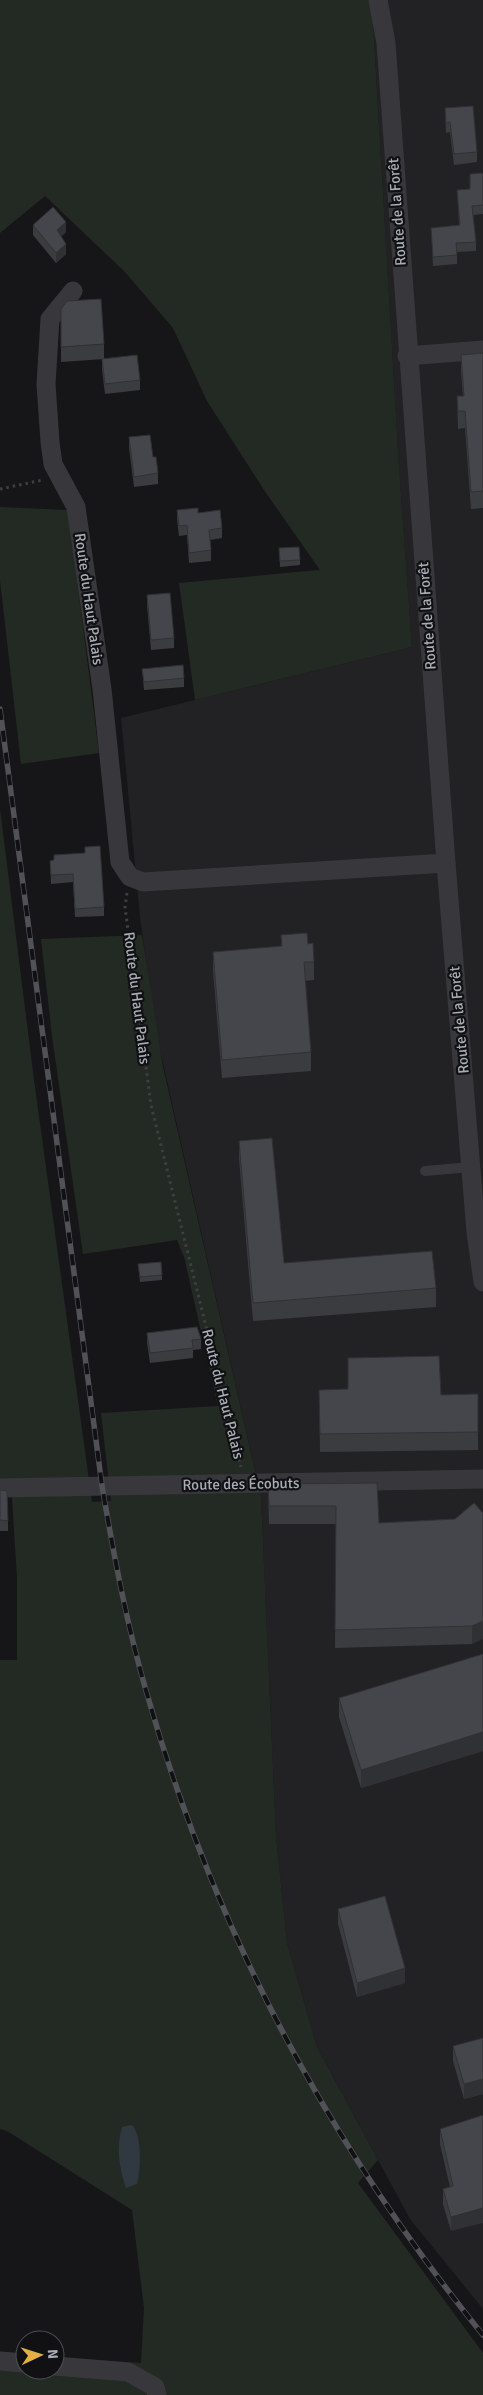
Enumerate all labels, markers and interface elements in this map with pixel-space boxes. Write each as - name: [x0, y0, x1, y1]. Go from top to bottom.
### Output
- street label: Route de la Forêt: [384, 157, 410, 267]
- street label: Route du Haut Palais: [71, 532, 107, 667]
- street label: Route de la Forêt: [414, 561, 440, 671]
- street label: Route du Haut Palais: [120, 931, 154, 1066]
- street label: Route de la Forêt: [445, 965, 473, 1075]
- street label: Route du Haut Palais: [198, 1327, 248, 1461]
- street label: Route des Écobuts: [182, 1473, 300, 1494]
- north arrow: [15, 2330, 65, 2380]
- text: N: [44, 2349, 61, 2360]

